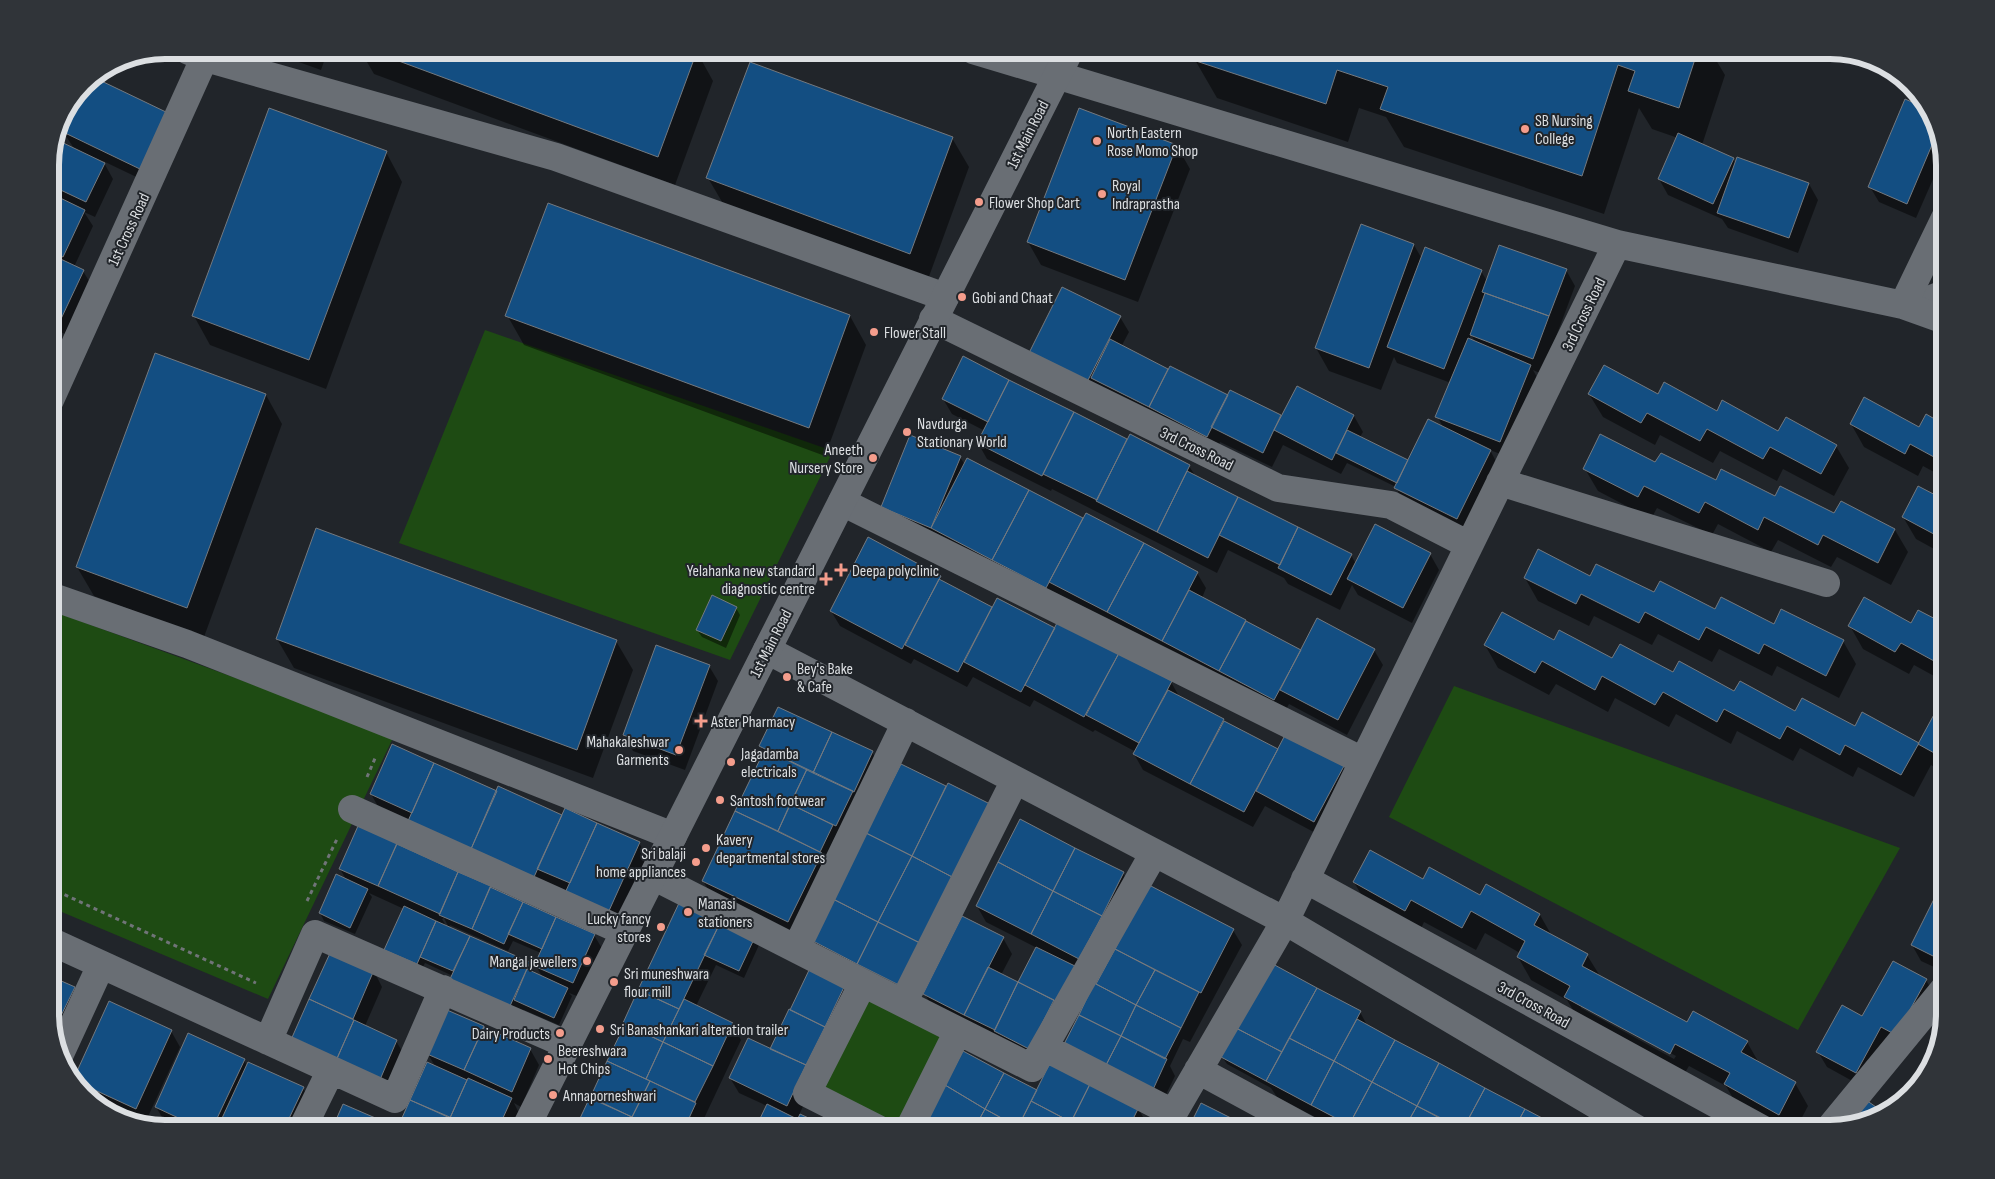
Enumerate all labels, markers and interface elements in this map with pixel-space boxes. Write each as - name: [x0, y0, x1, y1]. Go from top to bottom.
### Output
- street label: 1st Main Road: [1003, 98, 1053, 172]
- place label: SB Nursing College: [1535, 112, 1593, 149]
- marker: SB Nursing College: [1519, 123, 1531, 135]
- place label: North Eastern Rose Momo Shop: [1107, 124, 1198, 161]
- marker: North Eastern Rose Momo Shop: [1091, 135, 1103, 147]
- place label: Royal Indraprastha: [1112, 177, 1180, 214]
- marker: Royal Indraprastha: [1096, 188, 1108, 200]
- street label: 1st Cross Road: [104, 190, 154, 269]
- place label: Flower Shop Cart: [989, 194, 1080, 213]
- marker: Flower Shop Cart: [973, 196, 985, 208]
- street label: 3rd Cross Road: [1558, 275, 1610, 355]
- place label: Gobi and Chaat: [972, 289, 1053, 308]
- marker: Gobi and Chaat: [956, 291, 968, 303]
- place label: Flower Stall: [884, 324, 946, 343]
- marker: Flower Stall: [868, 326, 880, 338]
- place label: Navdurga Stationary World: [917, 415, 1007, 452]
- street label: 3rd Cross Road: [1156, 423, 1236, 475]
- marker: Navdurga Stationary World: [901, 426, 913, 438]
- place label: Aneeth Nursery Store: [789, 441, 863, 478]
- marker: Aneeth Nursery Store: [867, 452, 879, 464]
- place label: Yelahanka new standard diagnostic centre: [687, 562, 815, 599]
- place label: Deepa polyclinic: [852, 562, 939, 581]
- marker: Deepa polyclinic: [834, 563, 848, 577]
- marker: Yelahanka new standard diagnostic centre: [819, 572, 833, 586]
- street label: 1st Main Road: [746, 607, 796, 681]
- place label: Bey's Bake & Cafe: [797, 660, 853, 697]
- marker: Bey's Bake & Cafe: [781, 671, 793, 683]
- place label: Aster Pharmacy: [710, 713, 795, 732]
- marker: Aster Pharmacy: [695, 715, 707, 727]
- place label: Mahakaleshwar Garments: [587, 733, 669, 770]
- marker: Mahakaleshwar Garments: [673, 744, 685, 756]
- place label: Jagadamba electricals: [740, 745, 799, 782]
- marker: Jagadamba electricals: [725, 756, 737, 768]
- place label: Santosh footwear: [730, 792, 825, 811]
- marker: Santosh footwear: [714, 794, 726, 806]
- place label: Kavery departmental stores: [716, 831, 826, 868]
- marker: Kavery departmental stores: [700, 842, 712, 854]
- place label: Sri balaji home appliances: [596, 845, 686, 882]
- marker: Sri balaji home appliances: [690, 856, 702, 868]
- place label: Manasi stationers: [698, 895, 753, 932]
- marker: Manasi stationers: [682, 906, 694, 918]
- place label: Lucky fancy stores: [587, 910, 651, 947]
- marker: Lucky fancy stores: [655, 921, 667, 933]
- place label: Mangal jewellers: [490, 953, 577, 972]
- marker: Mangal jewellers: [581, 955, 593, 967]
- place label: Sri muneshwara flour mill: [624, 965, 709, 1002]
- marker: Sri muneshwara flour mill: [608, 976, 620, 988]
- street label: 3rd Cross Road: [1494, 978, 1573, 1033]
- place label: Sri Banashankari alteration trailer: [610, 1021, 789, 1040]
- marker: Sri Banashankari alteration trailer: [594, 1023, 606, 1035]
- place label: Dairy Products: [472, 1025, 550, 1044]
- marker: Dairy Products: [554, 1027, 566, 1039]
- place label: Beereshwara Hot Chips: [558, 1042, 627, 1079]
- marker: Beereshwara Hot Chips: [542, 1053, 554, 1065]
- place label: Annaporneshwari: [562, 1087, 656, 1106]
- marker: Annaporneshwari: [547, 1089, 559, 1101]

